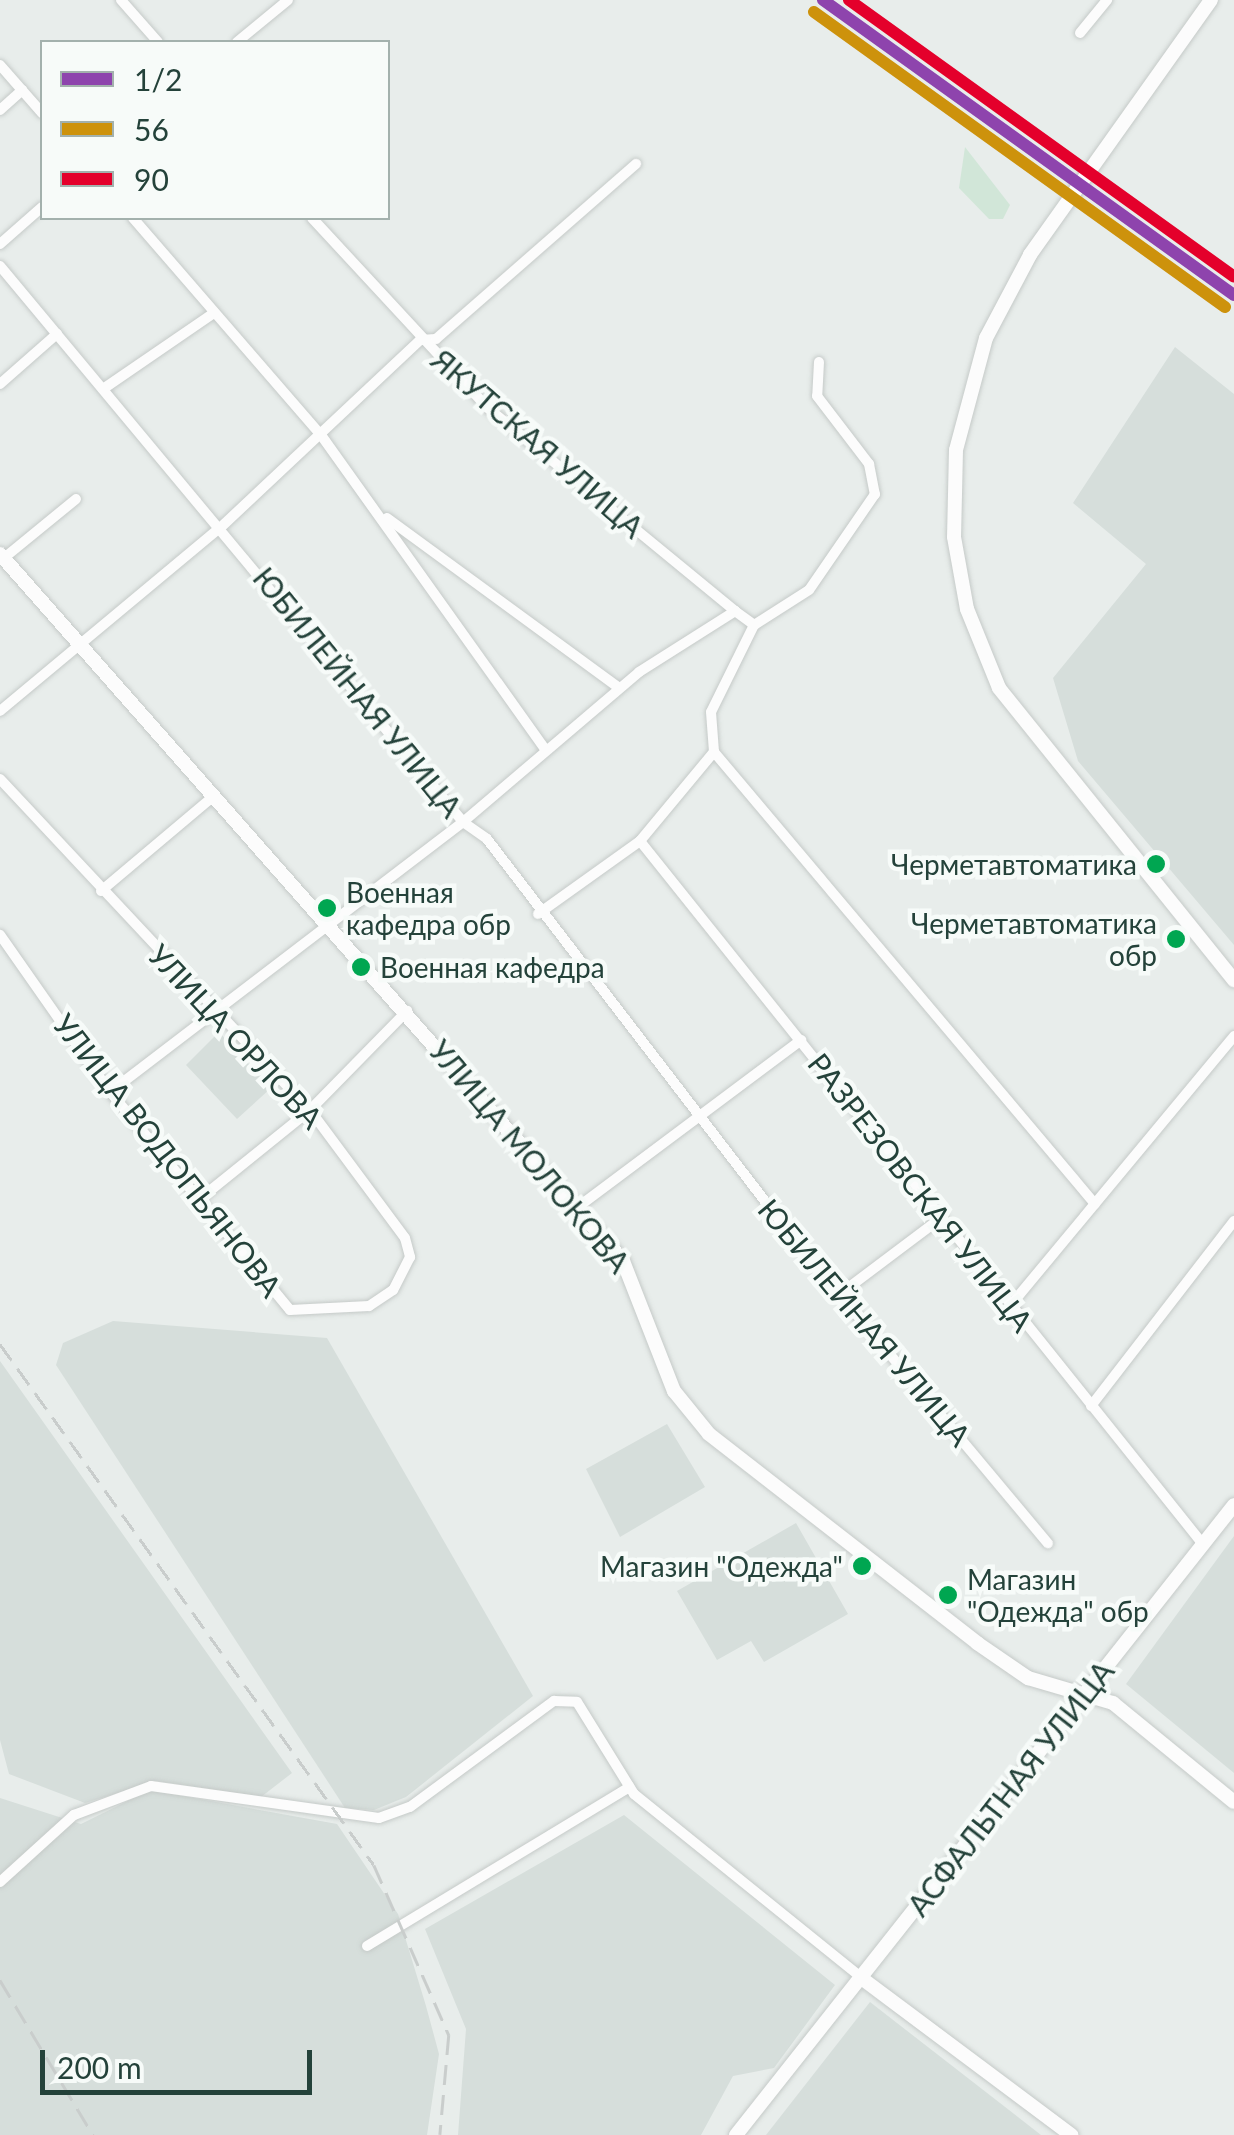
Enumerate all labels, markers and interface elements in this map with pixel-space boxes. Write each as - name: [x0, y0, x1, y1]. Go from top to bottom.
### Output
- legend: [40, 40, 390, 220]
- text: 1/2: [134, 61, 182, 97]
- text: 56: [134, 111, 169, 147]
- text: 90: [134, 161, 169, 197]
- street label: ЯКУТСКАЯ УЛИЦА: [425, 341, 651, 545]
- street label: ЮБИЛЕЙНАЯ УЛИЦА: [246, 560, 470, 824]
- place label: Черметавтоматика: [891, 847, 1137, 881]
- marker: Черметавтоматика: [1146, 854, 1166, 874]
- place label: Военная кафедра обр: [346, 875, 511, 941]
- marker: Военная кафедра обр: [317, 898, 337, 918]
- place label: Черметавтоматика обр: [911, 906, 1157, 972]
- marker: Черметавтоматика обр: [1166, 929, 1186, 949]
- street label: УЛИЦА ОРЛОВА: [142, 937, 330, 1135]
- place label: Военная кафедра: [380, 950, 605, 984]
- marker: Военная кафедра: [351, 957, 371, 977]
- street label: УЛИЦА ВОДОПЬЯНОВА: [46, 1006, 290, 1304]
- street label: УЛИЦА МОЛОКОВА: [422, 1032, 638, 1280]
- street label: РАЗРЕЗОВСКАЯ УЛИЦА: [801, 1046, 1041, 1338]
- street label: ЮБИЛЕЙНАЯ УЛИЦА: [751, 1191, 979, 1453]
- place label: Магазин "Одежда": [600, 1549, 843, 1583]
- marker: Магазин "Одежда": [852, 1556, 872, 1576]
- place label: Магазин "Одежда" обр: [967, 1562, 1149, 1628]
- marker: Магазин "Одежда" обр: [938, 1585, 958, 1605]
- street label: АСФАЛЬТНАЯ УЛИЦА: [899, 1653, 1121, 1923]
- scale bar: [45, 2030, 318, 2092]
- text: 200 m: [57, 2049, 142, 2085]

